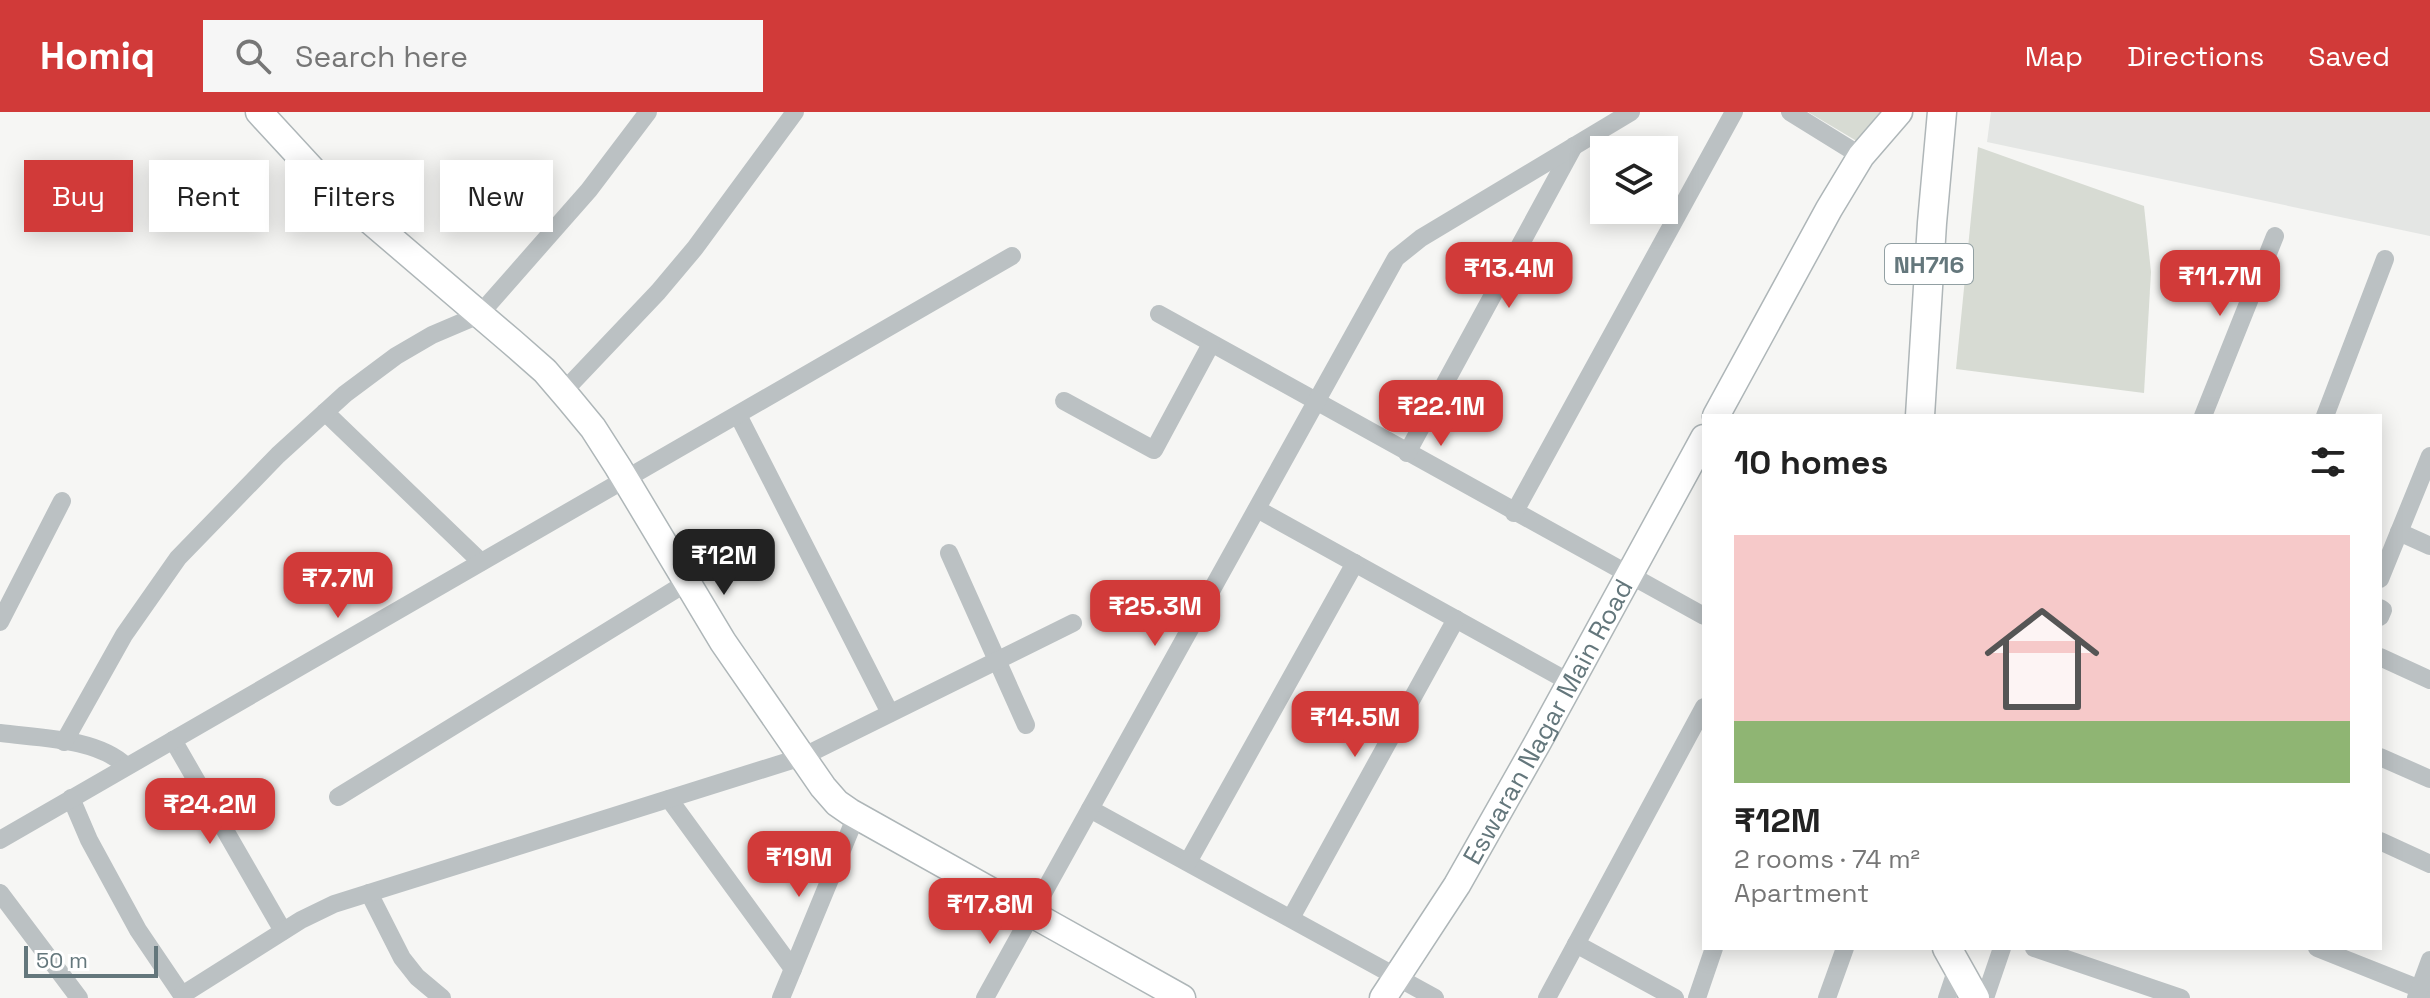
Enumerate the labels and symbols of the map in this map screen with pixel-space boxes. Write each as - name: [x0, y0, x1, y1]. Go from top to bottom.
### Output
- pin: ₹13.4M: [1444, 242, 1574, 310]
- road number: NH716: [1885, 244, 1973, 284]
- pin: ₹11.7M: [2155, 250, 2285, 318]
- pin: ₹22.1M: [1376, 380, 1506, 448]
- pin: ₹12M: [677, 529, 771, 597]
- pin: ₹7.7M: [282, 552, 394, 620]
- street label: Eswaran Nagar Main Road: [1455, 573, 1641, 870]
- pin: ₹25.3M: [1090, 580, 1220, 648]
- pin: ₹14.5M: [1290, 691, 1420, 759]
- pin: ₹24.2M: [145, 778, 275, 846]
- pin: ₹19M: [752, 831, 846, 899]
- pin: ₹17.8M: [925, 878, 1055, 946]
- scale bar: [24, 942, 158, 978]

